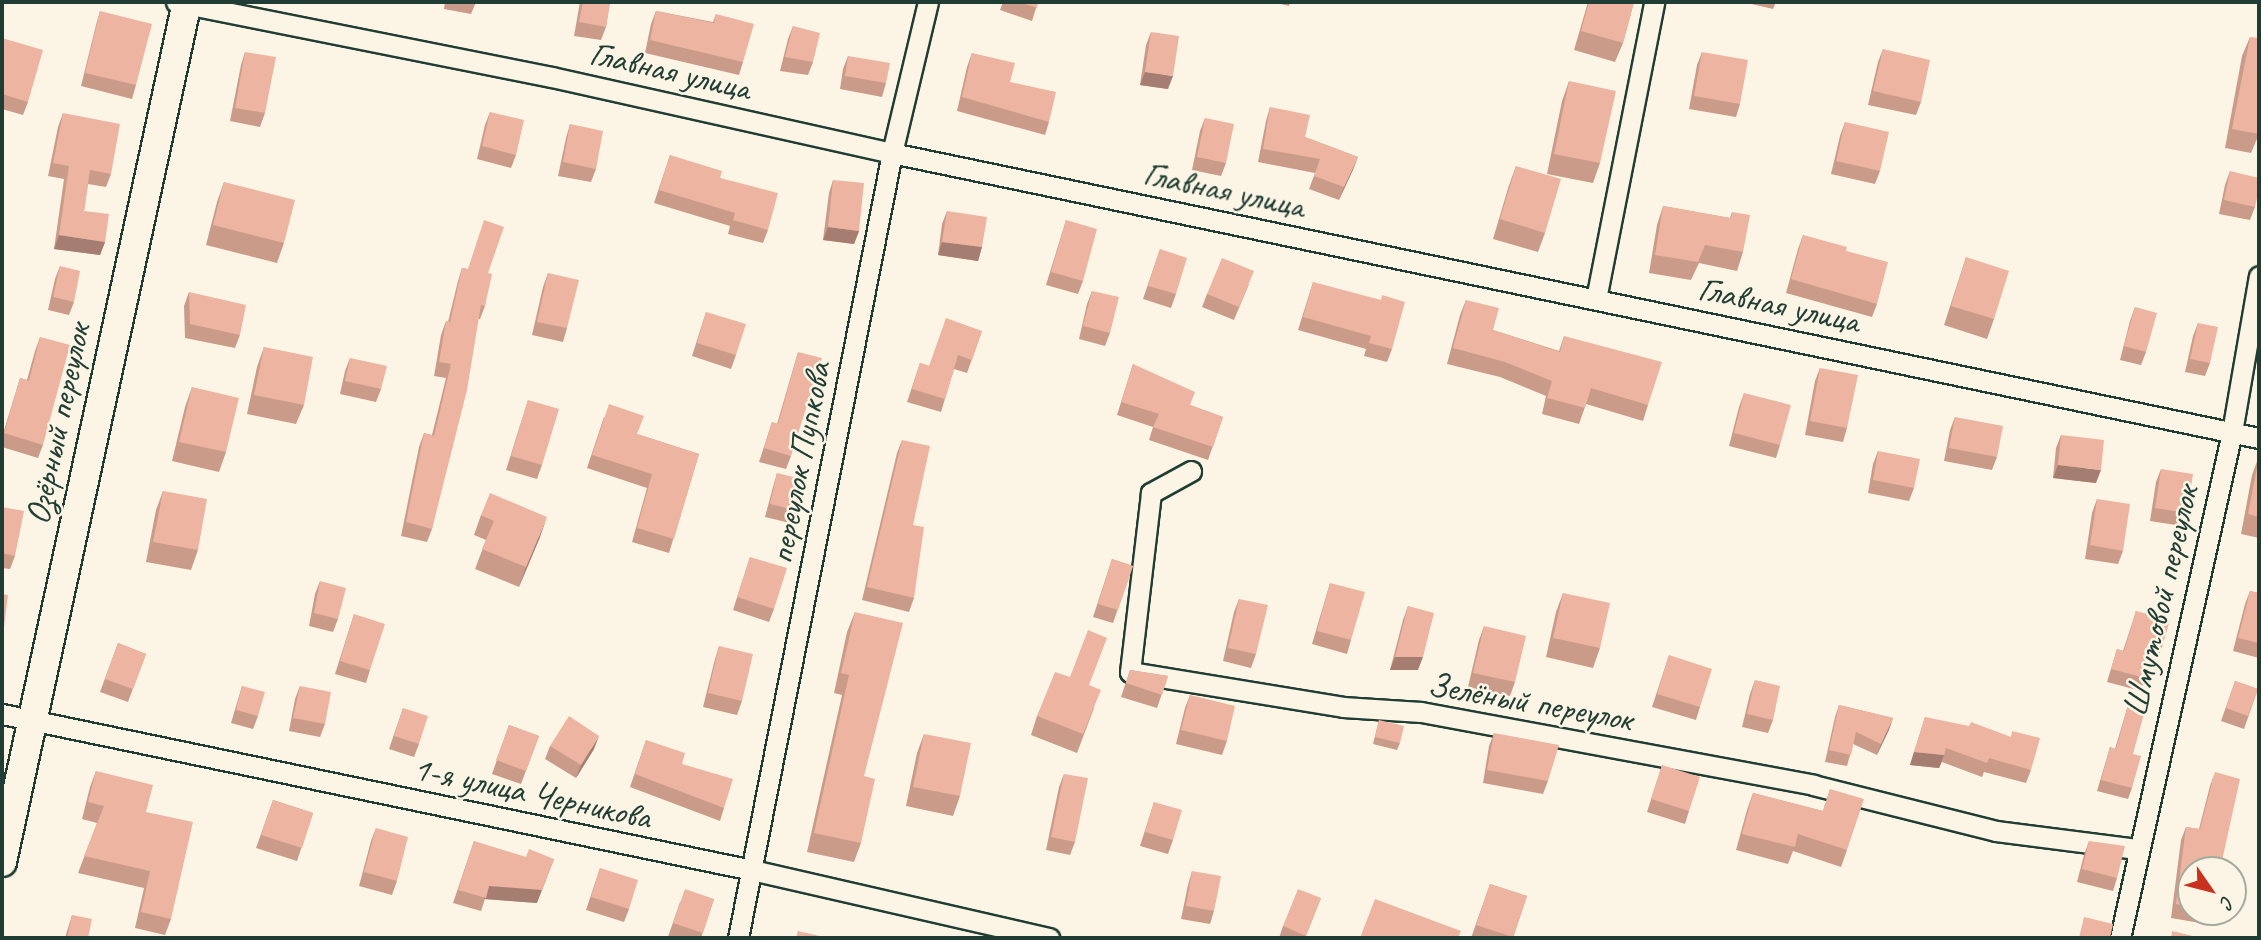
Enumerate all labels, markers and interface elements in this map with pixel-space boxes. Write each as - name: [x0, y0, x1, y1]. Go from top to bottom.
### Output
- street label: Главная улица: [586, 32, 754, 110]
- street label: Главная улица: [1140, 152, 1308, 228]
- street label: Главная улица: [1695, 267, 1863, 343]
- street label: Озёрный переулок: [16, 320, 100, 528]
- street label: переулок Пупкова: [760, 360, 840, 566]
- street label: Шмутовой переулок: [2114, 482, 2208, 720]
- street label: Зелёный переулок: [1424, 663, 1636, 741]
- street label: 1-я улица Черникова: [407, 747, 657, 839]
- north arrow: [2177, 856, 2247, 926]
- text: С: [2215, 891, 2240, 913]

